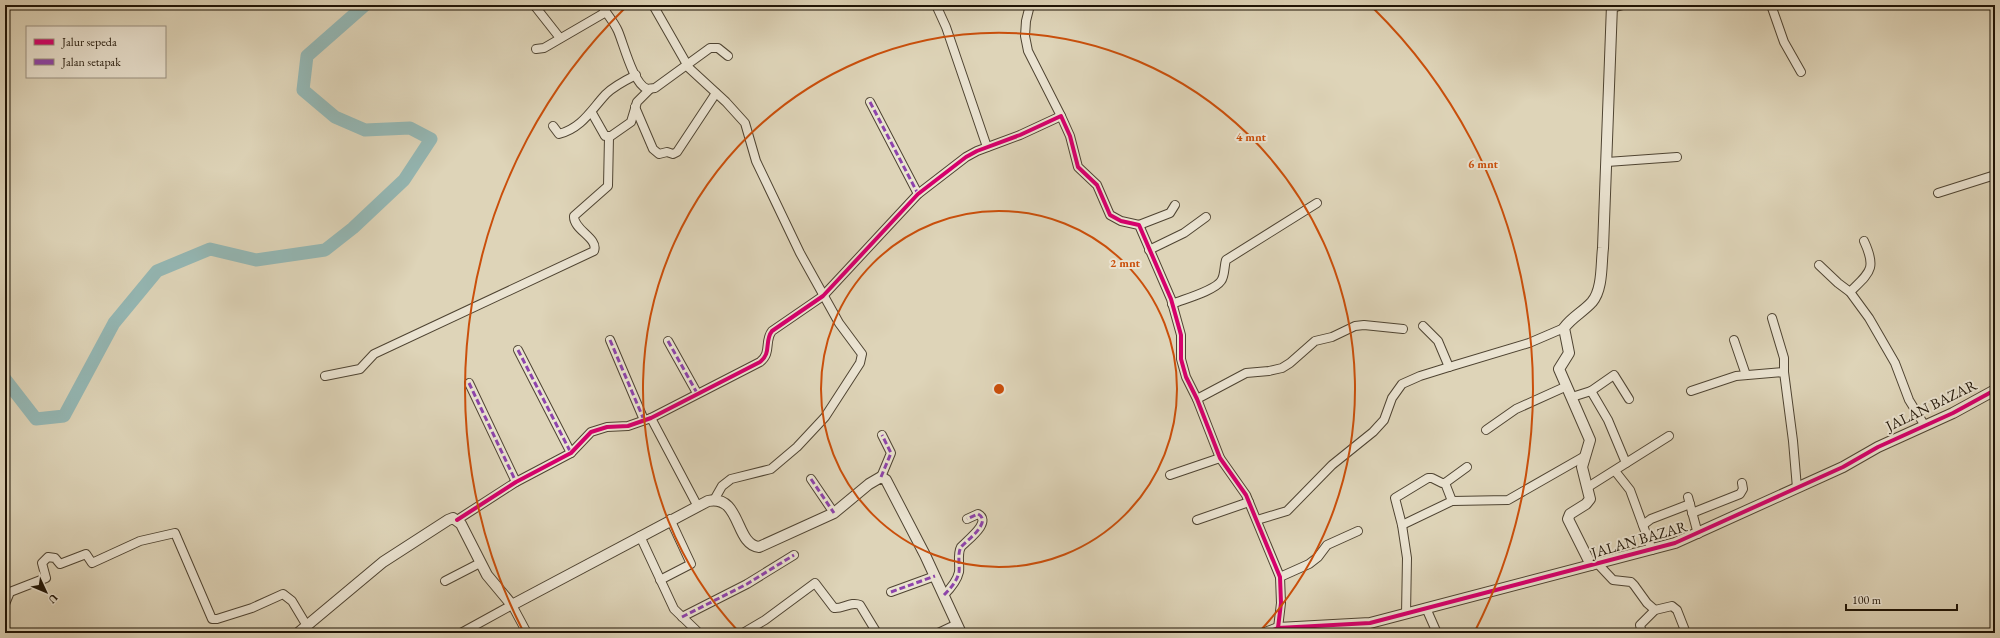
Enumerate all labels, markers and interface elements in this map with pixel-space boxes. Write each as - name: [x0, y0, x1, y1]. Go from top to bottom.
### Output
- legend: [26, 26, 166, 78]
- text: Jalur sepeda: [61, 34, 117, 50]
- text: Jalan setapak: [61, 54, 121, 70]
- text: 4 mnt: [1236, 129, 1266, 145]
- text: 6 mnt: [1468, 156, 1498, 172]
- text: 2 mnt: [1110, 255, 1140, 271]
- street label: JALAN BAZAR: [1881, 375, 1980, 436]
- centre of rings: [992, 382, 1006, 396]
- street label: JALAN BAZAR: [1587, 516, 1689, 562]
- north arrow: [26, 572, 66, 612]
- scale bar: [1846, 586, 1957, 612]
- text: U: [45, 591, 61, 607]
- text: 100 m: [1852, 592, 1882, 608]

